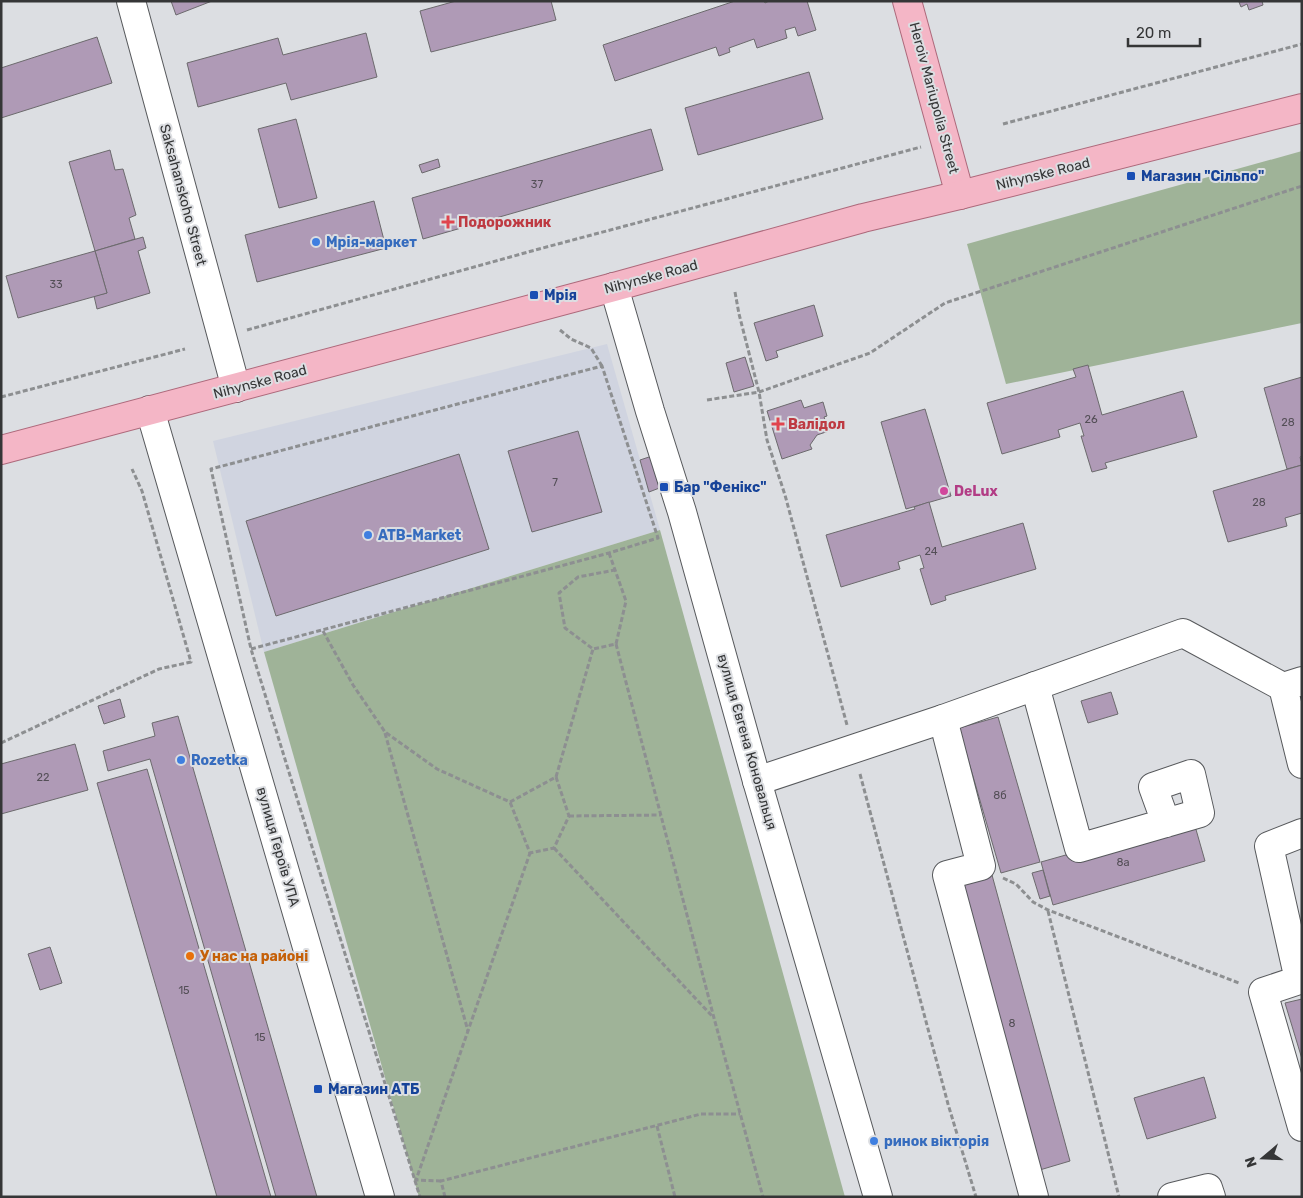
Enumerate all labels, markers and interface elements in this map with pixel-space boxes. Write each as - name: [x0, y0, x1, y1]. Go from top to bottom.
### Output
- scale bar: [1128, 15, 1200, 47]
- street label: Heroiv Mariupolia Street: [906, 20, 963, 176]
- text: 20 m: [1136, 24, 1171, 42]
- street label: Saksahanskoho Street: [156, 122, 210, 268]
- street label: Nihynske Road: [994, 154, 1092, 194]
- place label: Магазин "Сільпо": [1141, 168, 1264, 185]
- marker: Магазин "Сільпо": [1125, 170, 1137, 182]
- house number: 37: [531, 178, 543, 191]
- place label: Подорожник: [458, 214, 552, 231]
- marker: Подорожник: [442, 216, 454, 228]
- place label: Мрія-маркет: [326, 234, 417, 251]
- marker: Мрія-маркет: [310, 236, 322, 248]
- street label: Nihynske Road: [602, 256, 700, 298]
- house number: 33: [49, 278, 63, 291]
- place label: Мрія: [544, 287, 577, 304]
- marker: Мрія: [528, 289, 540, 301]
- street label: Nihynske Road: [211, 361, 309, 403]
- house number: 26: [1084, 413, 1098, 426]
- place label: Валідол: [788, 416, 845, 433]
- house number: 28: [1281, 416, 1295, 429]
- marker: Валідол: [772, 418, 784, 430]
- house number: 7: [552, 476, 558, 489]
- place label: Бар "Фенікс": [674, 479, 767, 496]
- marker: Бар "Фенікс": [658, 481, 670, 493]
- place label: DeLux: [954, 483, 999, 500]
- marker: DeLux: [938, 485, 950, 497]
- house number: 28: [1252, 496, 1266, 509]
- place label: ATB-Market: [378, 527, 462, 544]
- marker: ATB-Market: [362, 529, 374, 541]
- house number: 24: [924, 545, 938, 558]
- street label: вулиця Євгена Коновальця: [714, 652, 780, 832]
- place label: Rozetka: [191, 752, 248, 769]
- marker: Rozetka: [175, 754, 187, 766]
- house number: 22: [37, 771, 49, 784]
- street label: вулиця Героїв УПА: [253, 785, 303, 909]
- house number: 8б: [993, 789, 1007, 802]
- house number: 8а: [1116, 856, 1130, 869]
- place label: У нас на районі: [200, 948, 308, 965]
- marker: У нас на районі: [184, 950, 196, 962]
- house number: 15: [178, 984, 190, 997]
- house number: 8: [1009, 1017, 1016, 1030]
- house number: 15: [254, 1031, 266, 1044]
- place label: Магазин АТБ: [328, 1081, 420, 1098]
- marker: Магазин АТБ: [312, 1083, 324, 1095]
- place label: ринок вікторія: [884, 1133, 989, 1150]
- north arrow: [1238, 1133, 1288, 1183]
- marker: ринок вікторія: [868, 1135, 880, 1147]
- text: N: [1242, 1155, 1261, 1170]

